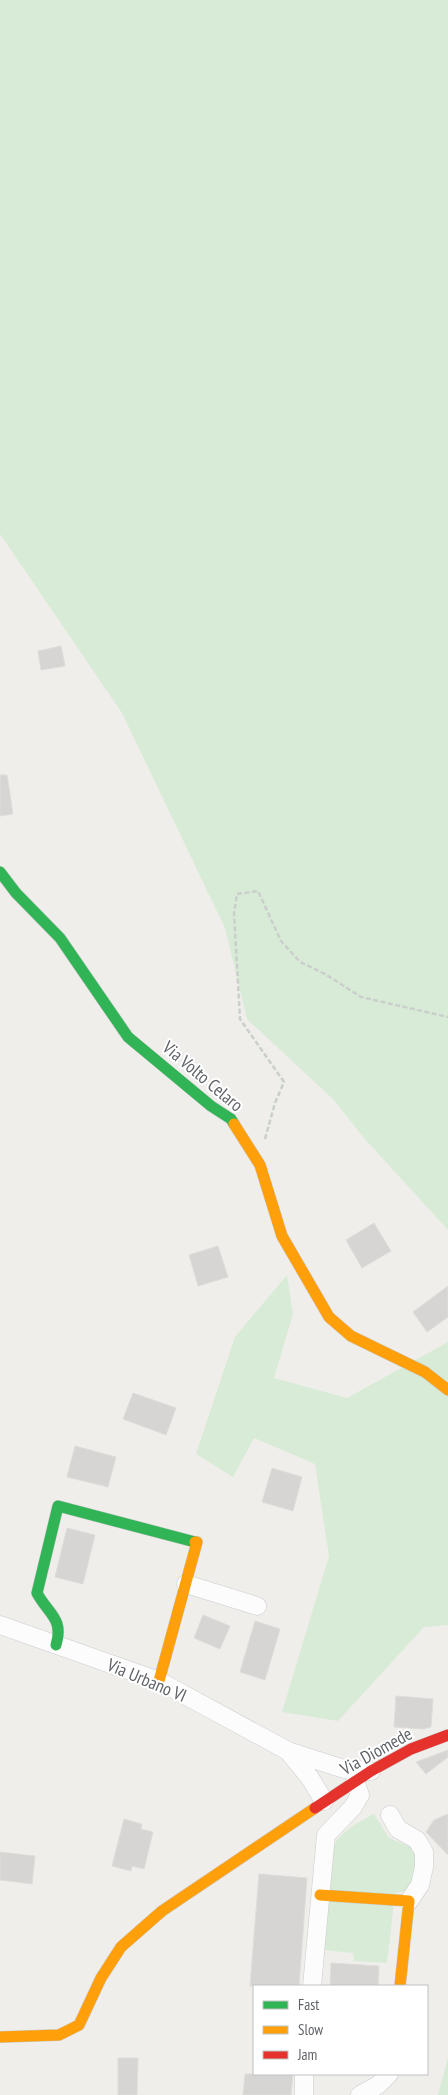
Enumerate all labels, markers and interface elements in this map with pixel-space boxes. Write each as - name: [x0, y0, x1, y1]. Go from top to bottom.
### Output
- street label: Via Volto Celaro: [157, 1035, 248, 1116]
- street label: Via Urbano VI: [103, 1653, 190, 1707]
- street label: Via Diomede: [335, 1722, 416, 1781]
- legend: [253, 1985, 428, 2075]
- text: Fast: [298, 1995, 319, 2014]
- text: Slow: [298, 2020, 323, 2039]
- text: Jam: [297, 2045, 317, 2064]

